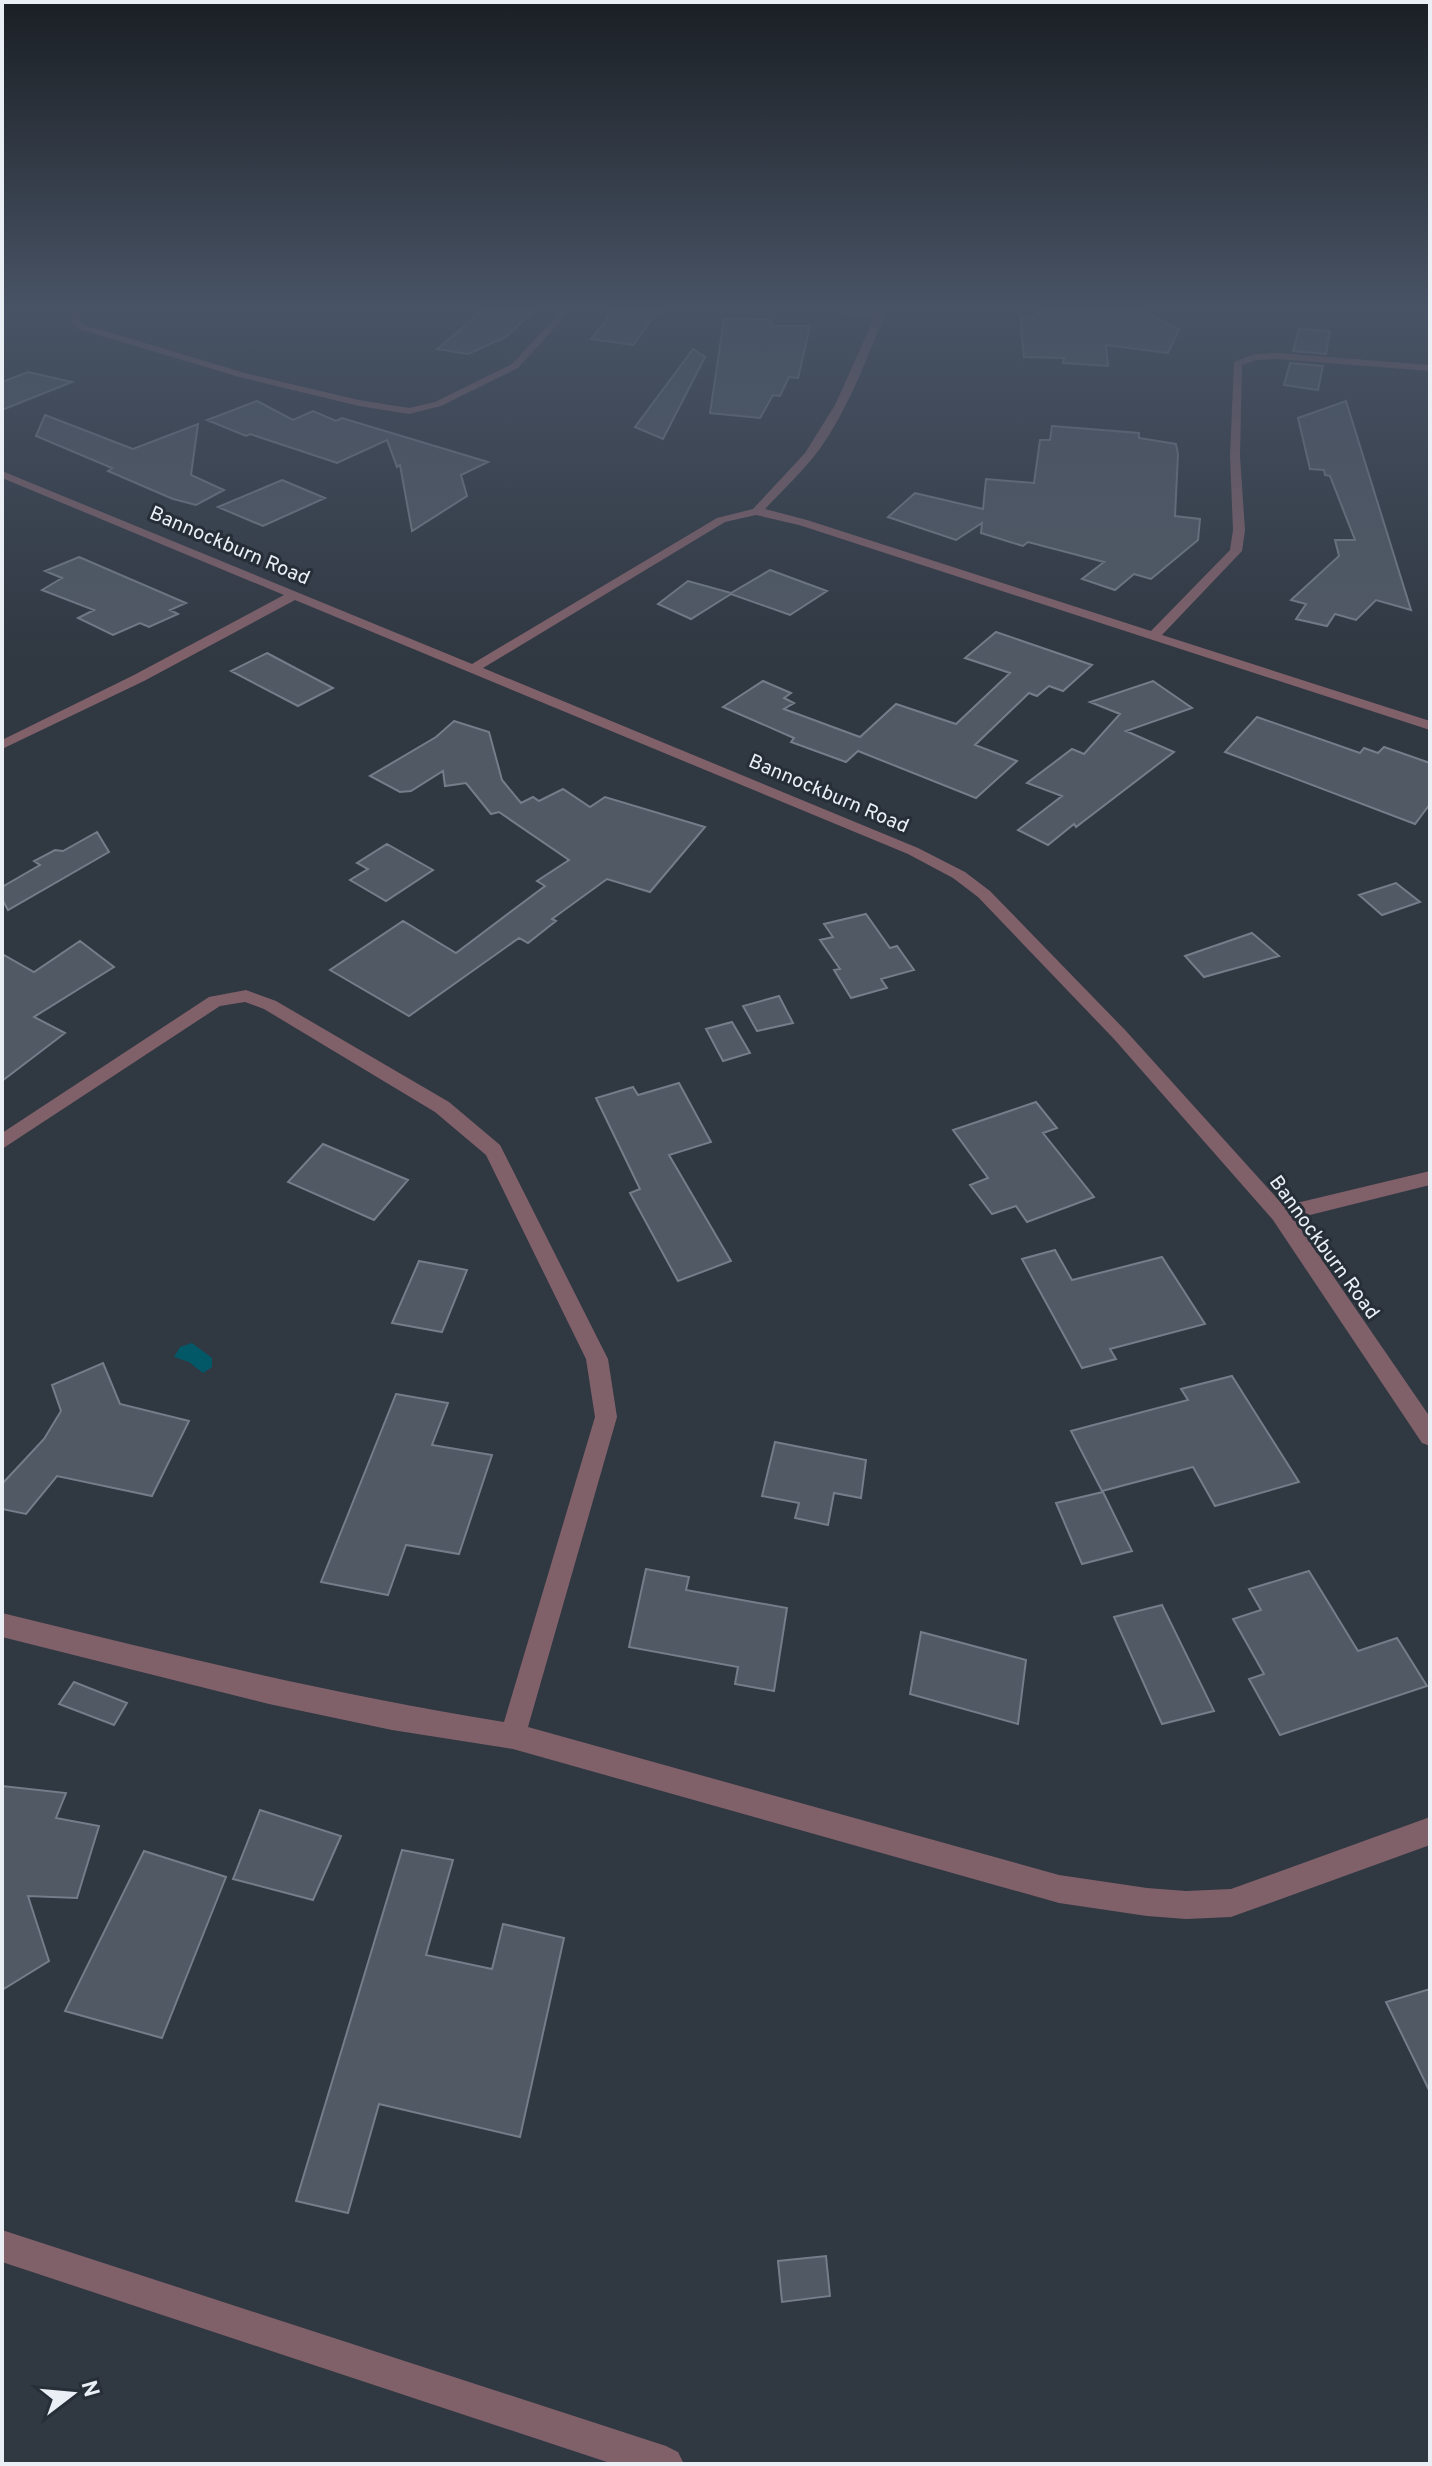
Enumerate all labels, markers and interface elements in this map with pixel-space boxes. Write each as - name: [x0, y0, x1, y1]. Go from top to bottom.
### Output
- street label: Bannockburn Road: [145, 501, 313, 592]
- street label: Bannockburn Road: [744, 749, 912, 840]
- street label: Bannockburn Road: [1262, 1171, 1384, 1325]
- north arrow: [32, 2354, 112, 2434]
- text: N: [74, 2378, 104, 2400]

